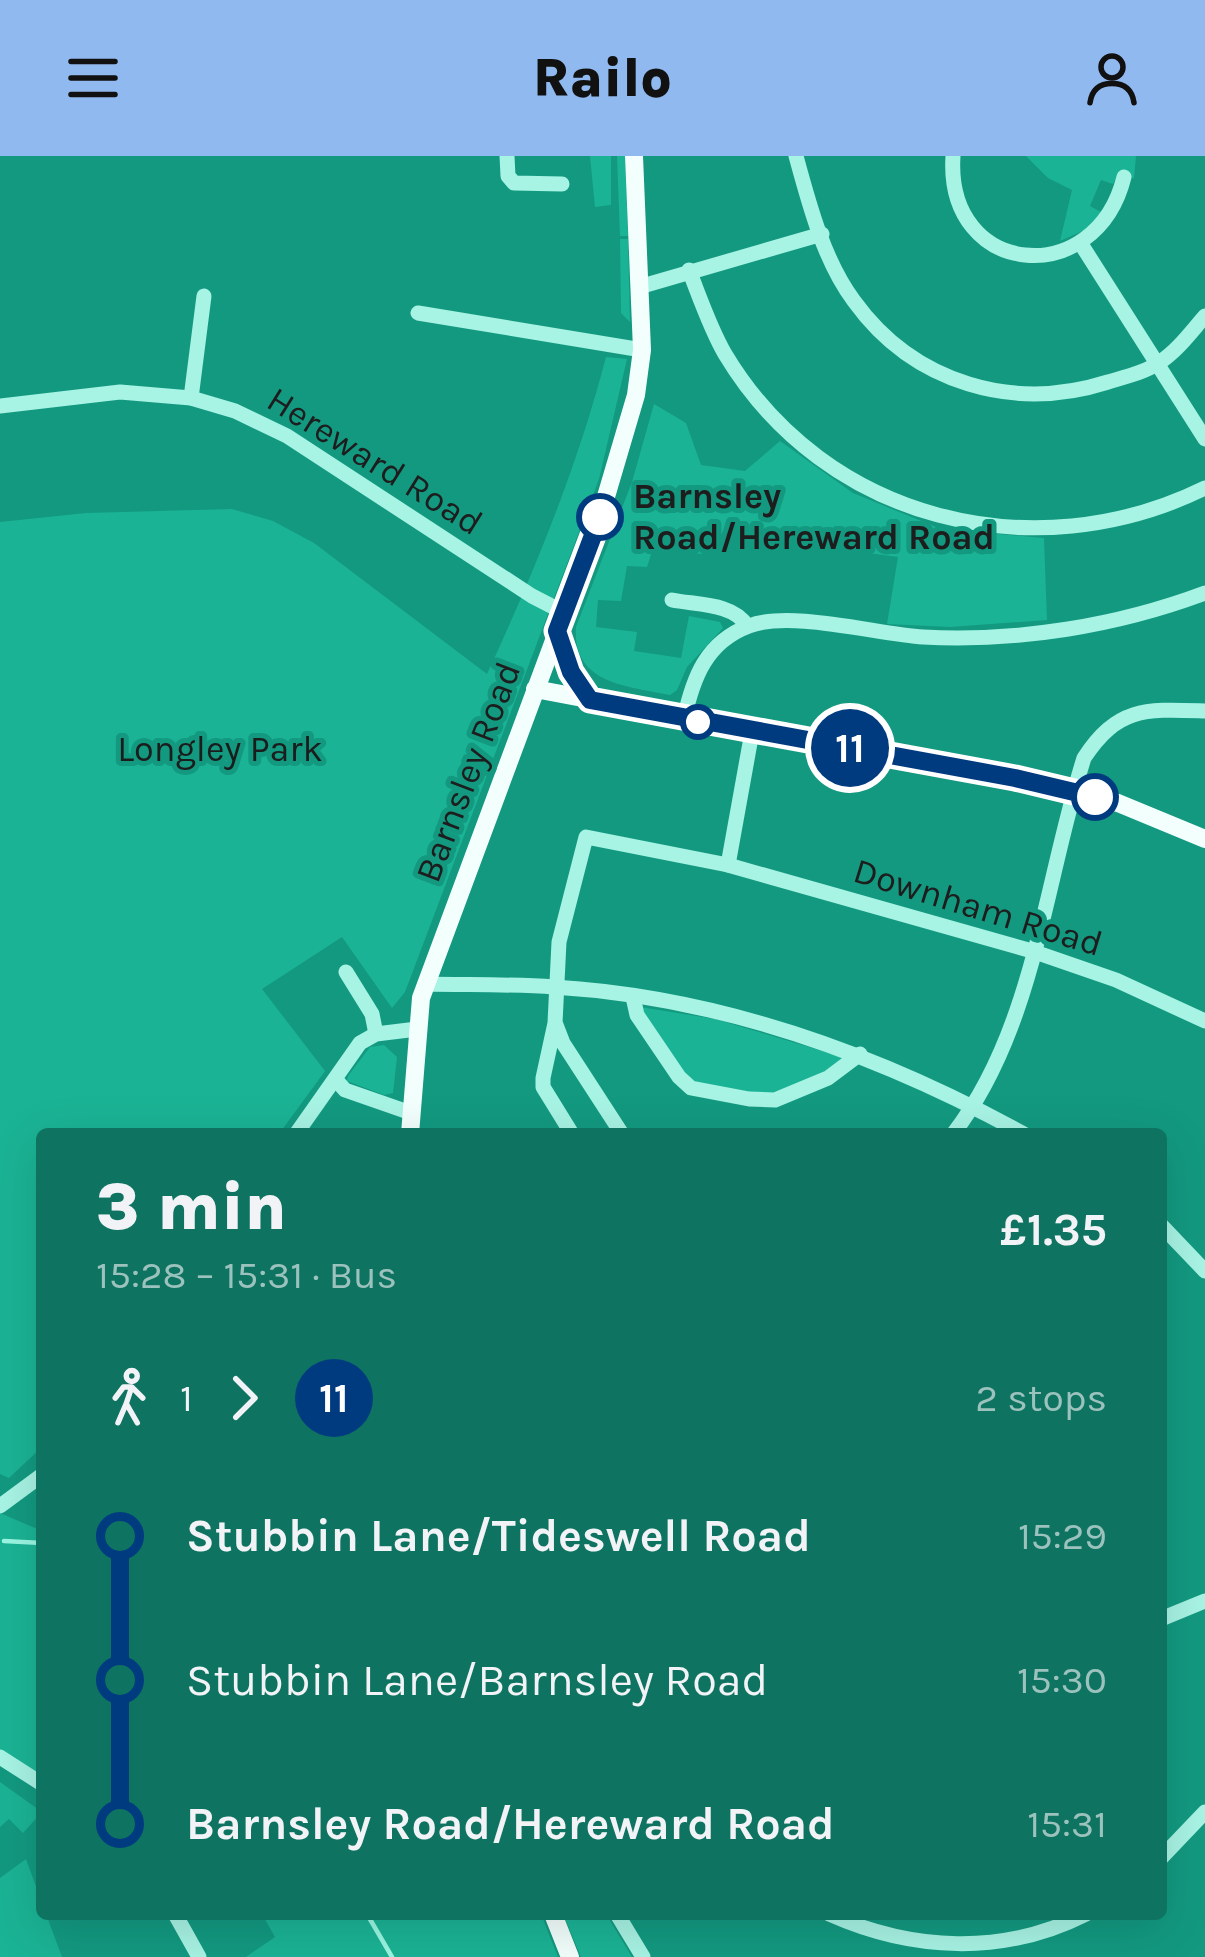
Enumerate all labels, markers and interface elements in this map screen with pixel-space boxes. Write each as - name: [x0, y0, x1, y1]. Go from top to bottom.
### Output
- icon: menu: [60, 45, 126, 111]
- icon: person: [1079, 45, 1145, 111]
- text: Railo: [533, 46, 672, 110]
- street label: Hereward Road: [260, 378, 490, 544]
- place label: Barnsley Road/Hereward Road: [633, 475, 995, 558]
- marker: Barnsley Road/Hereward Road: [578, 495, 622, 539]
- street label: Barnsley Road: [407, 656, 529, 888]
- unlabelled marker: [682, 706, 714, 738]
- line badge: 11: [796, 709, 904, 787]
- text: 11: [835, 723, 865, 773]
- park label: Longley Park: [117, 728, 323, 770]
- unlabelled marker: [1073, 775, 1117, 819]
- street label: Downham Road: [849, 849, 1107, 965]
- text: 3 min: [96, 1168, 287, 1246]
- text: £1.35: [1000, 1204, 1107, 1256]
- text: 15:28 – 15:31 · Bus: [96, 1252, 397, 1298]
- icon: walk: [96, 1365, 162, 1431]
- icon: forward: [211, 1365, 277, 1431]
- text: 11: [319, 1373, 349, 1423]
- text: 1: [180, 1375, 193, 1421]
- text: 2 stops: [975, 1375, 1107, 1421]
- text: Stubbin Lane/Tideswell Road: [186, 1510, 811, 1562]
- text: 15:29: [1018, 1513, 1107, 1559]
- text: Stubbin Lane/Barnsley Road: [186, 1654, 768, 1706]
- text: 15:30: [1017, 1657, 1107, 1703]
- text: Barnsley Road/Hereward Road: [186, 1798, 835, 1850]
- text: 15:31: [1027, 1801, 1107, 1847]

